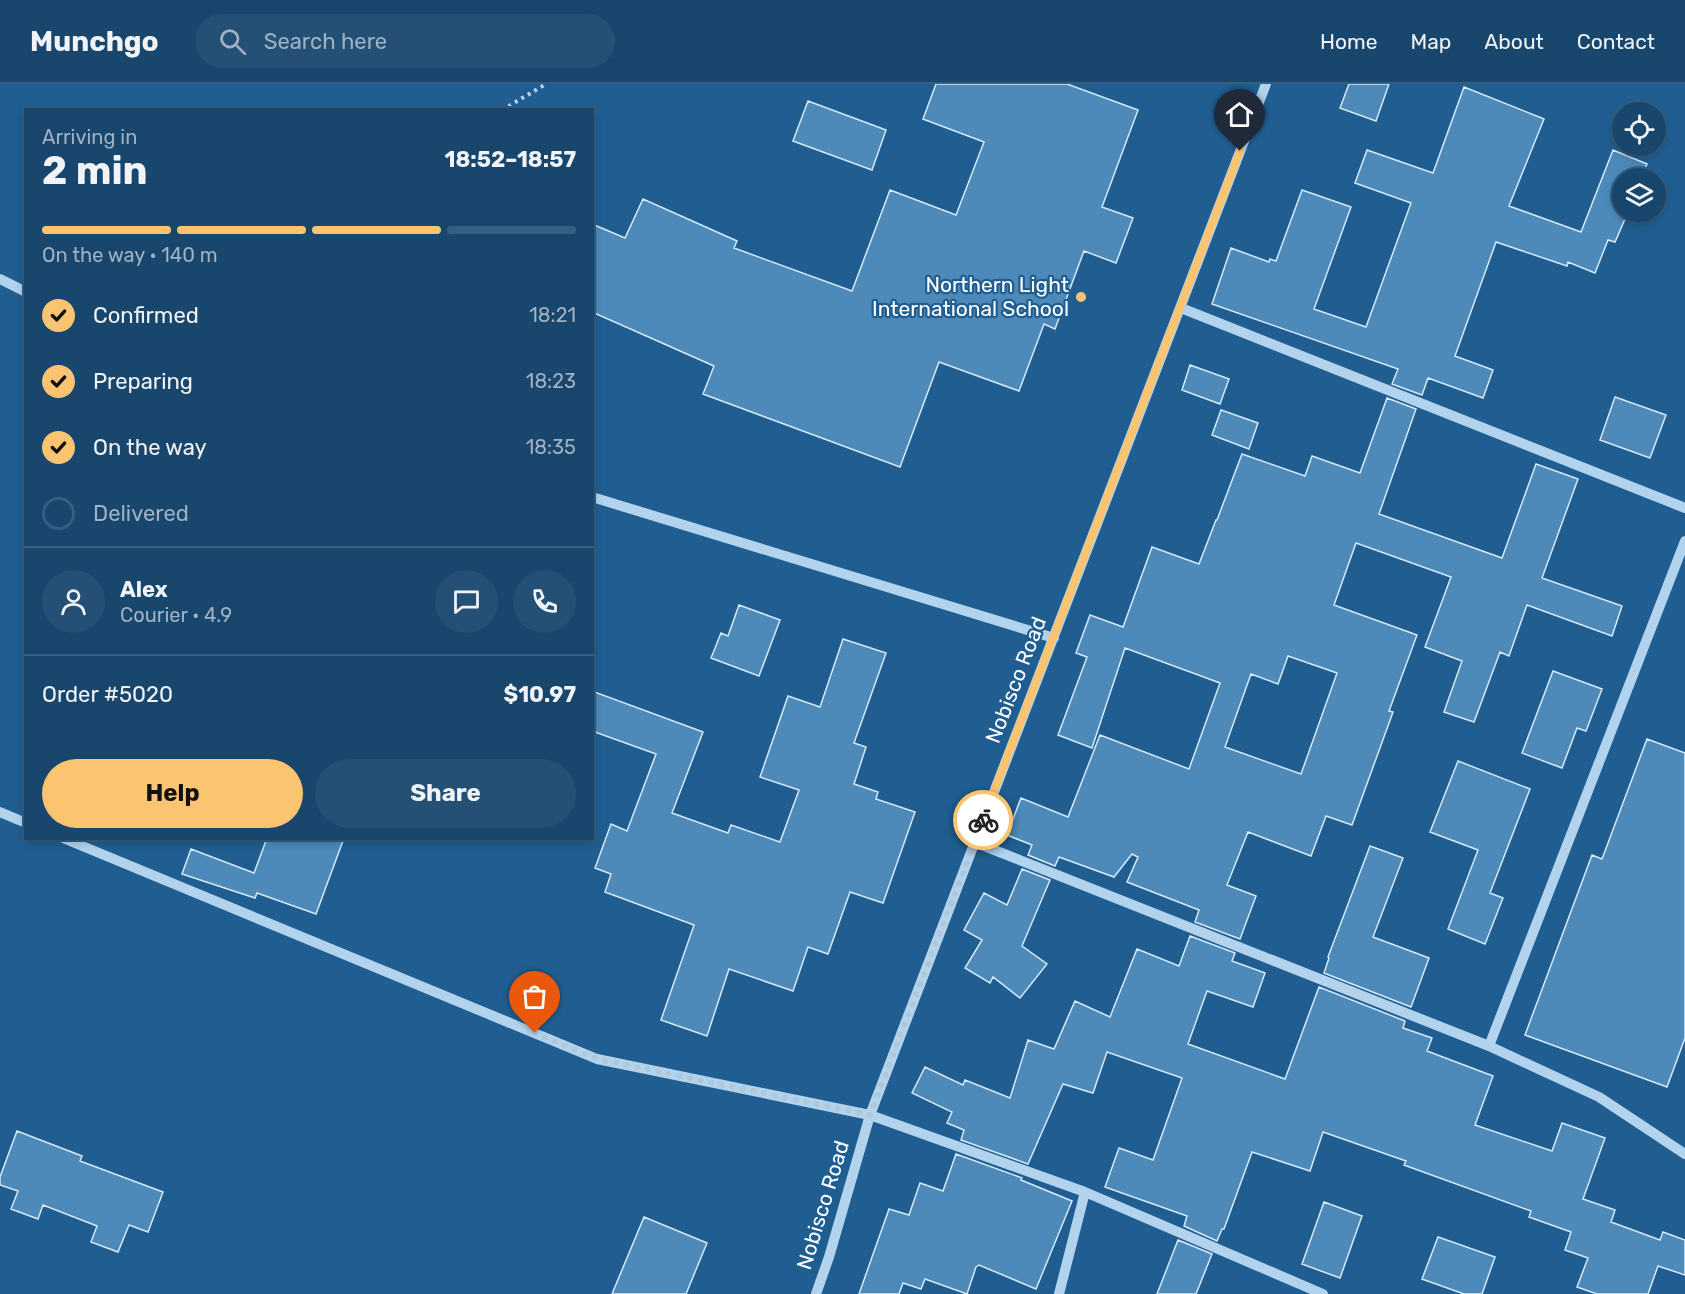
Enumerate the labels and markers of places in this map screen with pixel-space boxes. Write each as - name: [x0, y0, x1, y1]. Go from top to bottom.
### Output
- pin: [1214, 89, 1265, 151]
- place label: Northern Light International School: [872, 272, 1069, 321]
- marker: Northern Light International School: [1074, 290, 1088, 304]
- pin: [509, 971, 560, 1033]

